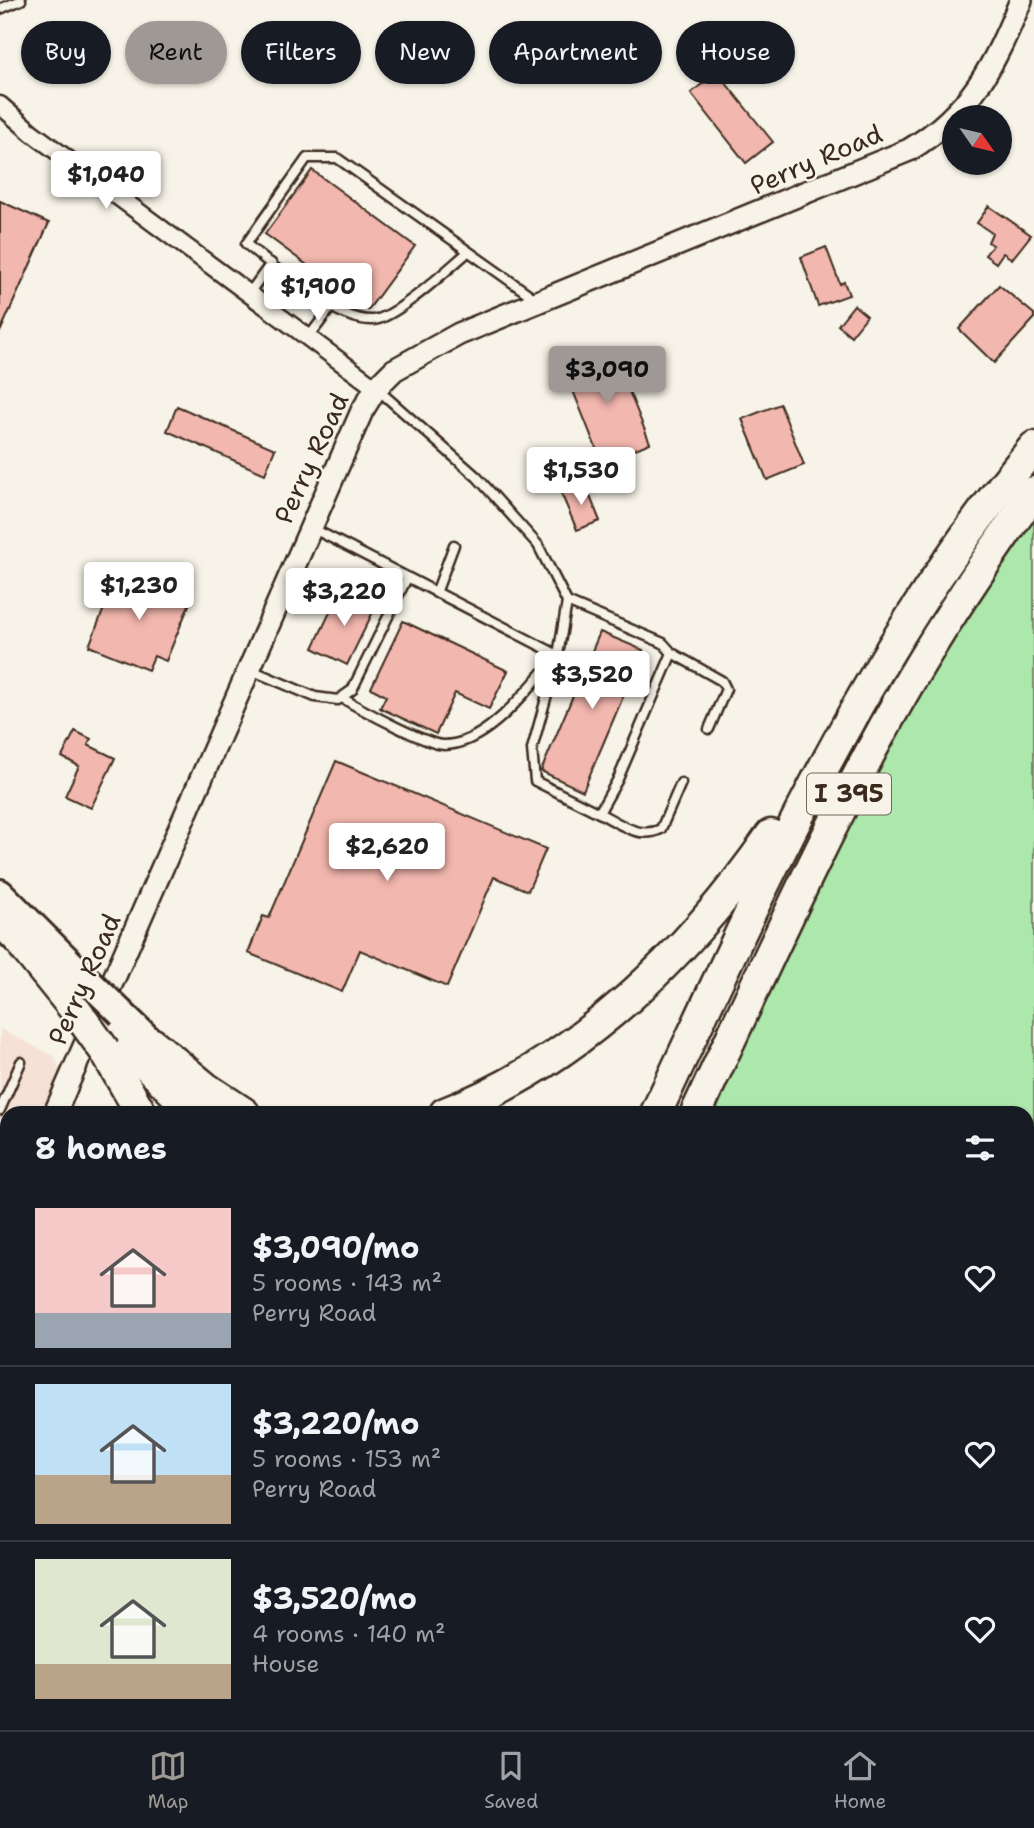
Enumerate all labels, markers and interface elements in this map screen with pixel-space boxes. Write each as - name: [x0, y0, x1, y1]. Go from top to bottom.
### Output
- chip: Buy: [21, 21, 111, 84]
- chip: Rent: [125, 21, 227, 84]
- chip: Filters: [241, 21, 361, 84]
- chip: New: [375, 21, 475, 84]
- chip: Apartment: [489, 21, 662, 84]
- chip: House: [676, 21, 795, 84]
- north arrow: [942, 105, 1012, 175]
- map controls: [942, 105, 1012, 175]
- street label: Perry Road: [745, 115, 887, 203]
- pin: $1,040: [49, 152, 163, 211]
- text: $1,040: [67, 159, 145, 189]
- pin: $1,900: [261, 264, 375, 323]
- text: $1,900: [280, 271, 356, 301]
- pin: $3,090: [550, 346, 664, 406]
- text: $3,090: [565, 354, 649, 384]
- street label: Perry Road: [265, 387, 357, 529]
- pin: $1,530: [524, 448, 638, 507]
- text: $1,530: [543, 455, 619, 485]
- pin: $1,230: [82, 562, 196, 622]
- pin: $3,220: [287, 568, 401, 628]
- text: $1,230: [100, 570, 178, 600]
- text: $3,220: [302, 576, 386, 606]
- pin: $3,520: [535, 652, 649, 711]
- text: $3,520: [551, 659, 633, 689]
- road number: I 395: [807, 774, 891, 814]
- pin: $2,620: [330, 824, 444, 883]
- text: $2,620: [345, 831, 429, 861]
- street label: Perry Road: [39, 908, 129, 1050]
- text: 8 homes: [35, 1128, 167, 1169]
- icon: filters: [961, 1129, 999, 1167]
- text: $3,090/mo: [252, 1227, 419, 1268]
- icon: home: [91, 1236, 175, 1320]
- icon: heart: [961, 1259, 999, 1297]
- text: 5 rooms · 143 m²: [252, 1268, 442, 1298]
- text: Perry Road: [252, 1298, 376, 1328]
- text: $3,220/mo: [252, 1403, 419, 1444]
- icon: home: [91, 1412, 175, 1496]
- icon: heart: [961, 1435, 999, 1473]
- text: 5 rooms · 153 m²: [252, 1444, 441, 1474]
- text: Perry Road: [252, 1474, 376, 1504]
- text: $3,520/mo: [252, 1578, 417, 1619]
- icon: home: [91, 1587, 175, 1671]
- icon: heart: [961, 1610, 999, 1648]
- text: 4 rooms · 140 m²: [252, 1619, 446, 1649]
- text: House: [252, 1649, 320, 1679]
- tab: Map: [148, 1747, 189, 1814]
- tab: Saved: [484, 1747, 538, 1814]
- tab: Home: [834, 1747, 886, 1814]

